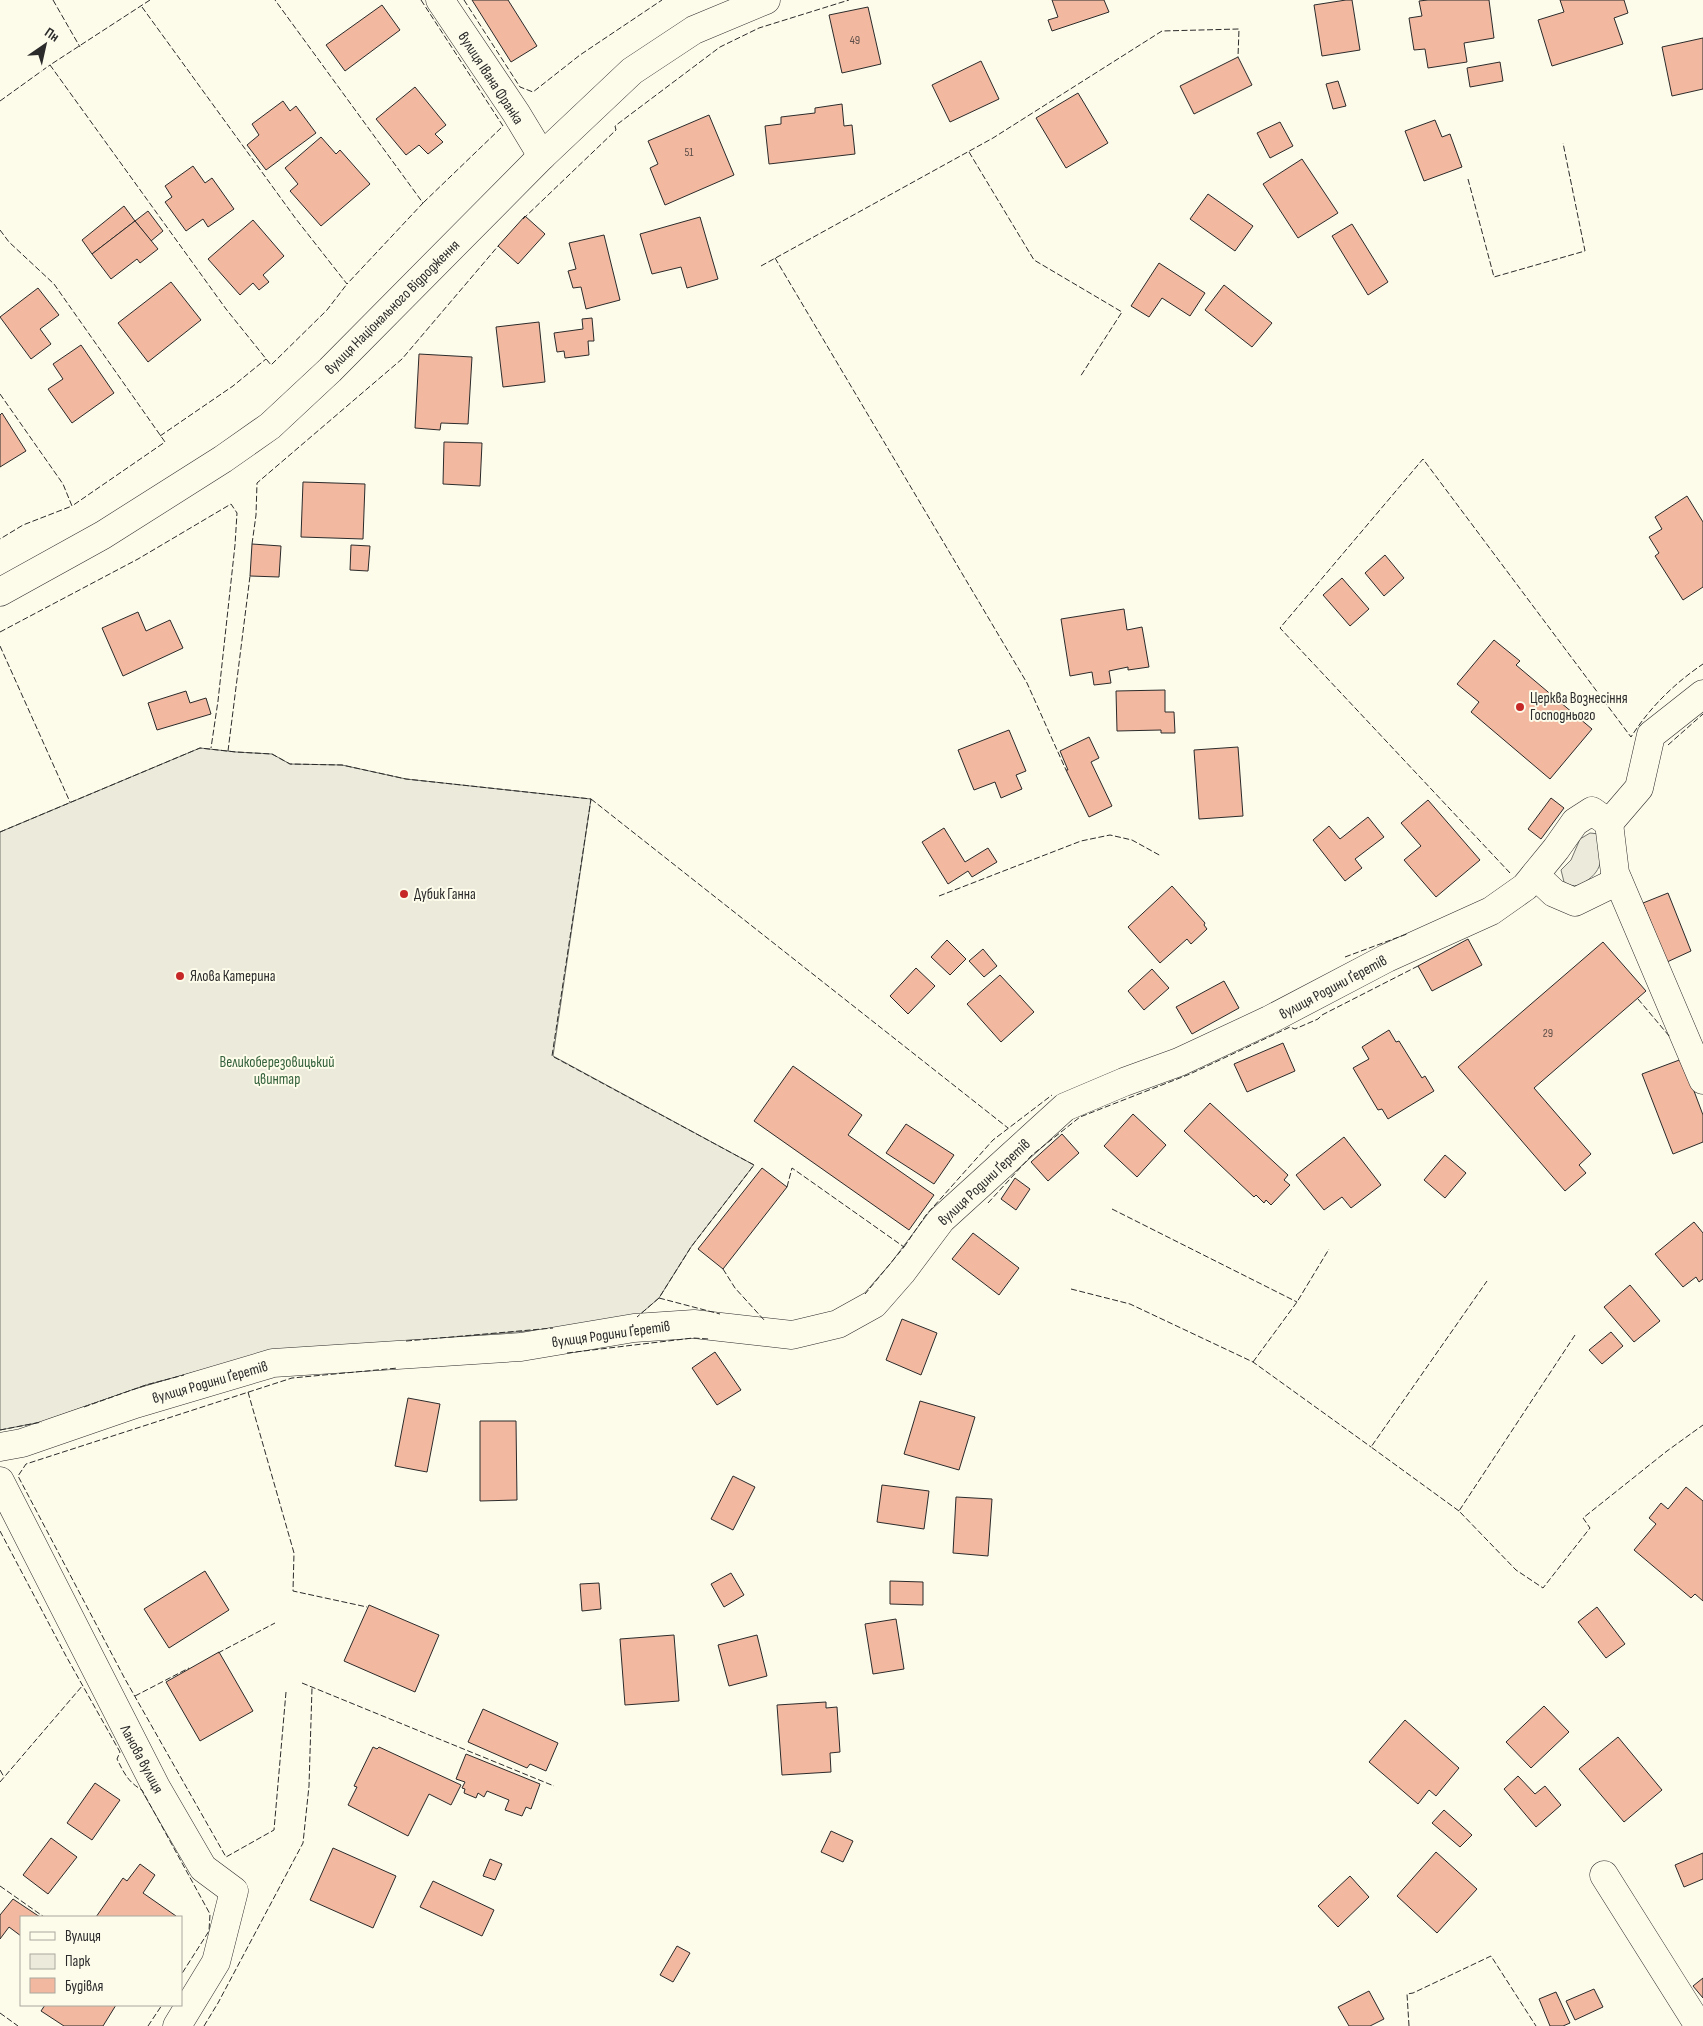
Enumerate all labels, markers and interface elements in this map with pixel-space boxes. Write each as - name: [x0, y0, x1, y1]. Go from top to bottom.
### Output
- north arrow: [20, 20, 70, 70]
- text: Пн: [42, 24, 62, 45]
- street label: вулиця Івана Франка: [454, 28, 528, 128]
- house number: 49: [850, 33, 860, 48]
- house number: 51: [684, 145, 694, 160]
- street label: вулиця Національного Відродження: [321, 236, 464, 379]
- place label: Церква Вознесіння Господнього: [1530, 689, 1628, 725]
- marker: Церква Вознесіння Господнього: [1514, 701, 1526, 713]
- place label: Дубик Ганна: [414, 885, 476, 904]
- marker: Дубик Ганна: [398, 888, 410, 900]
- street label: вулиця Родини Ґеретів: [1276, 951, 1390, 1024]
- place label: Ялова Катерина: [190, 967, 276, 986]
- marker: Ялова Катерина: [174, 970, 186, 982]
- house number: 29: [1543, 1026, 1553, 1041]
- park label: Великоберезовицький цвинтар: [219, 1053, 335, 1089]
- street label: вулиця Родини Ґеретів: [934, 1135, 1034, 1230]
- street label: вулиця Родини Ґеретів: [551, 1317, 671, 1352]
- street label: вулиця Родини Ґеретів: [150, 1357, 270, 1408]
- street label: Ланова вулиця: [115, 1721, 168, 1797]
- legend: [20, 1916, 182, 2006]
- text: Вулиця: [65, 1927, 101, 1946]
- text: Парк: [65, 1952, 91, 1971]
- text: Будівля: [65, 1977, 104, 1996]

